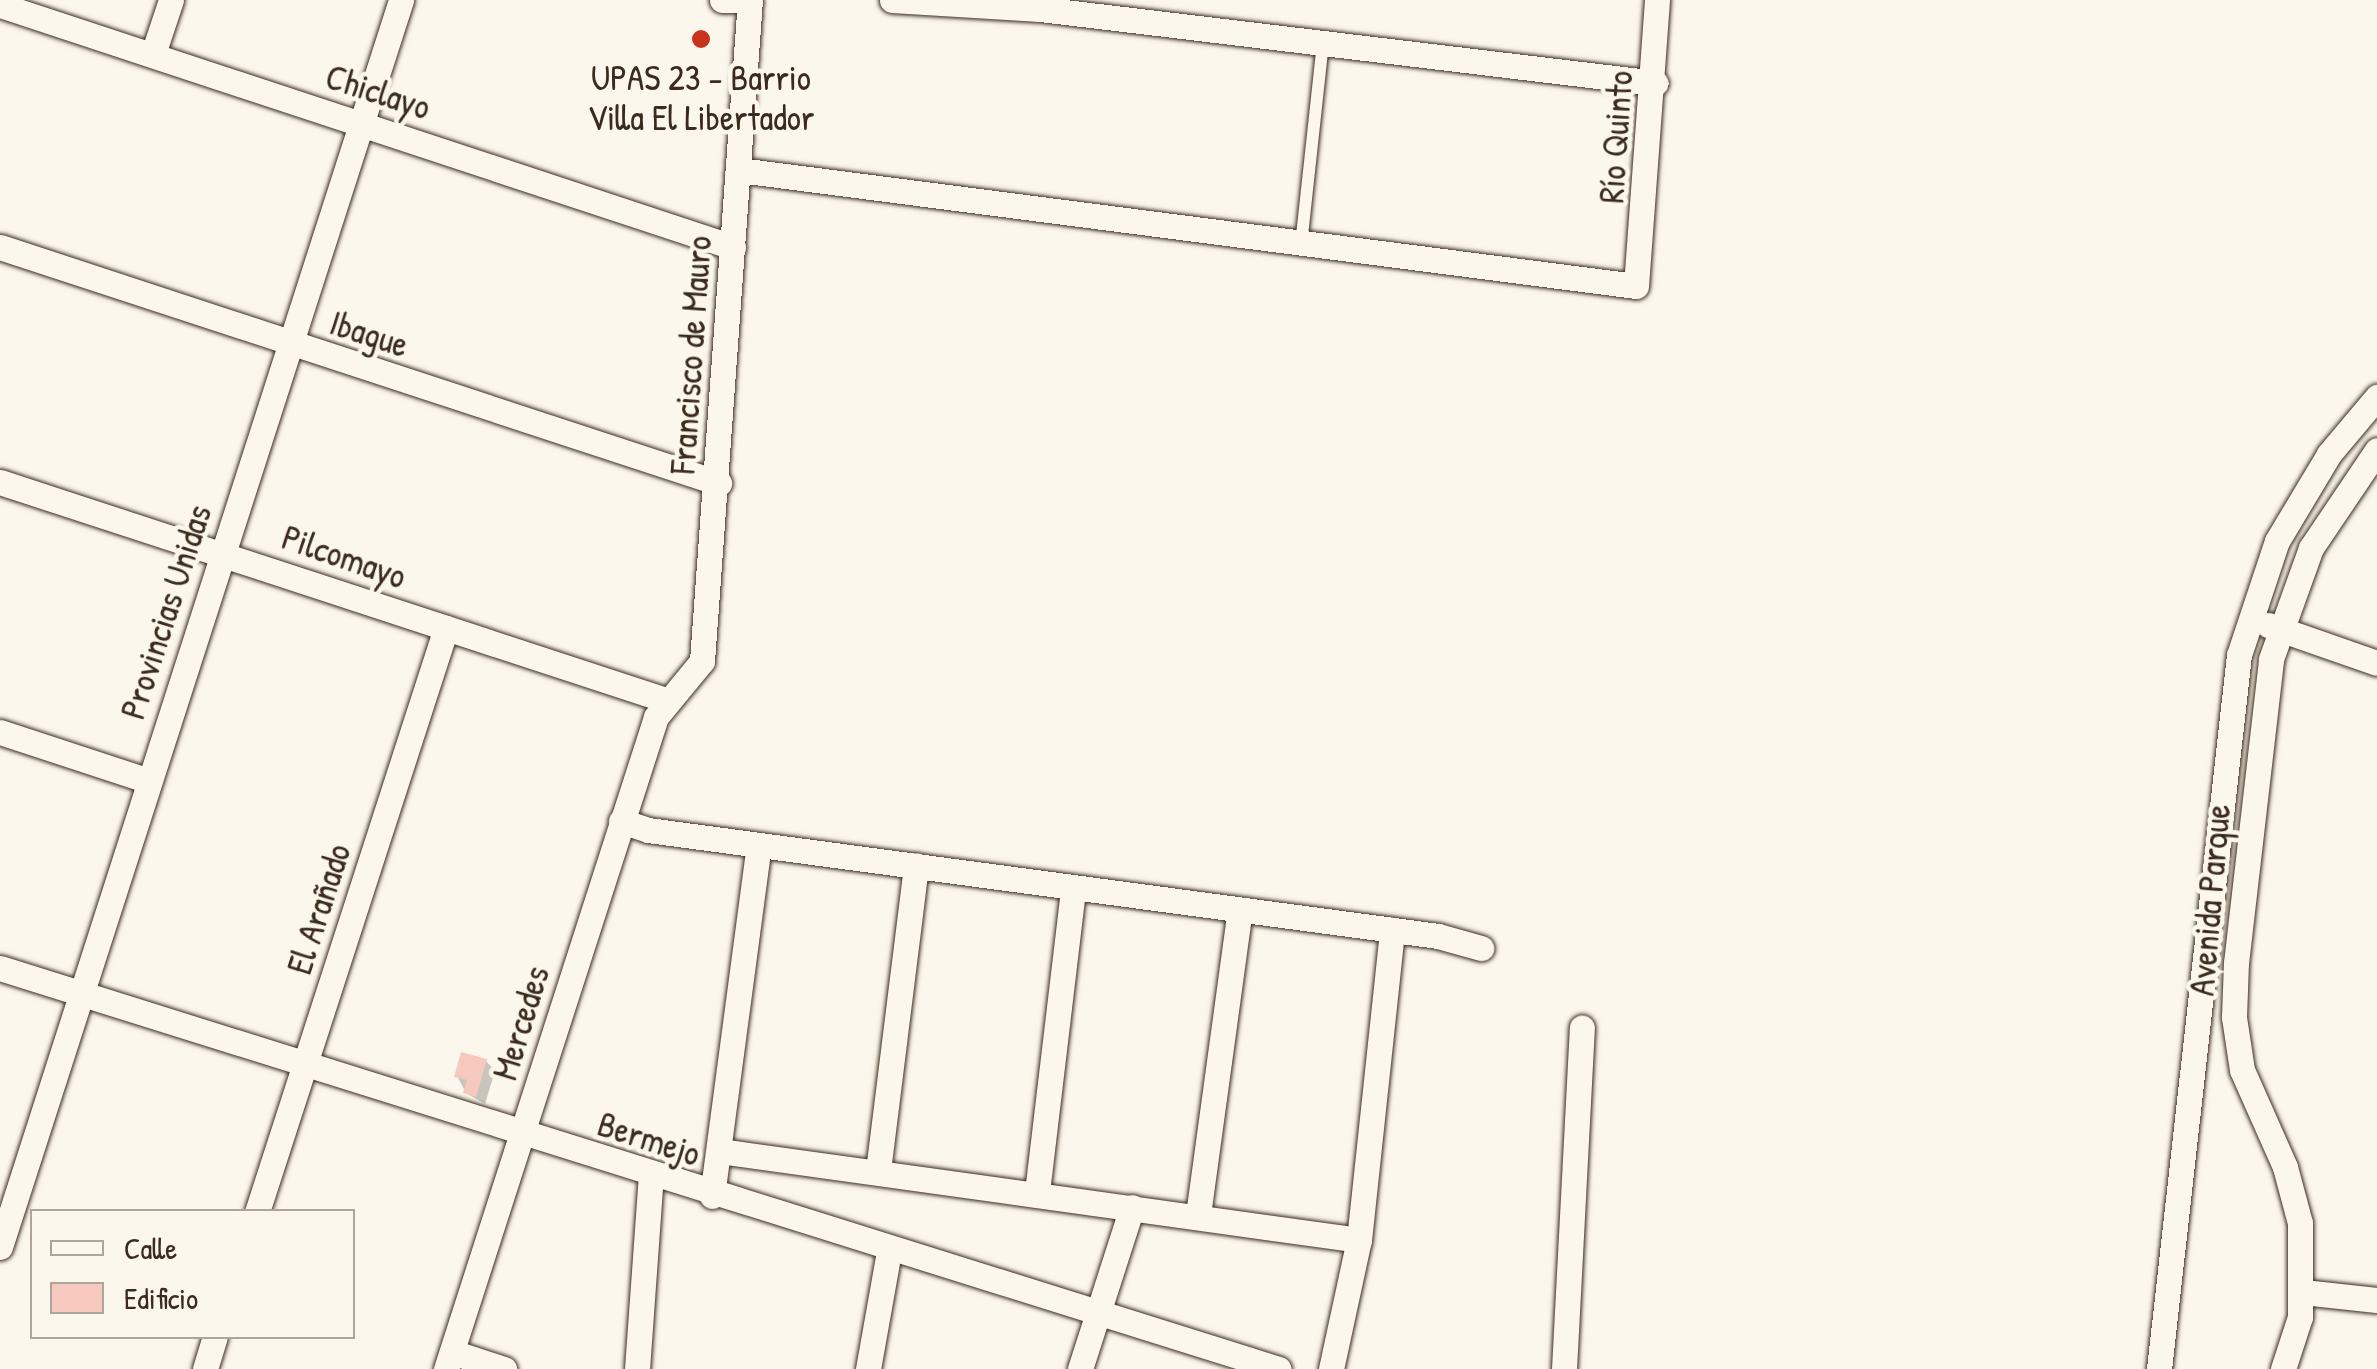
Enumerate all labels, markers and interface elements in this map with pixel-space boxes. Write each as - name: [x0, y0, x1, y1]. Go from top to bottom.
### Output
- marker: UPAS 23 - Barrio Villa El Libertador: [688, 26, 714, 52]
- street label: Chiclayo: [321, 55, 435, 129]
- place label: UPAS 23 - Barrio Villa El Libertador: [588, 57, 814, 139]
- street label: Río Quinto: [1590, 69, 1642, 205]
- street label: Francisco de Mauro: [662, 235, 720, 475]
- street label: Ibague: [325, 302, 413, 366]
- street label: Provincias Unidas: [112, 500, 220, 724]
- street label: Pilcomayo: [277, 516, 411, 598]
- street label: Avenida Parque: [2181, 802, 2239, 998]
- street label: El Arañado: [278, 839, 360, 979]
- street label: Mercedes: [484, 961, 558, 1085]
- street label: Bermejo: [592, 1103, 706, 1175]
- legend: [30, 1209, 355, 1339]
- text: Calle: [124, 1228, 177, 1268]
- text: Edificio: [124, 1278, 198, 1318]

